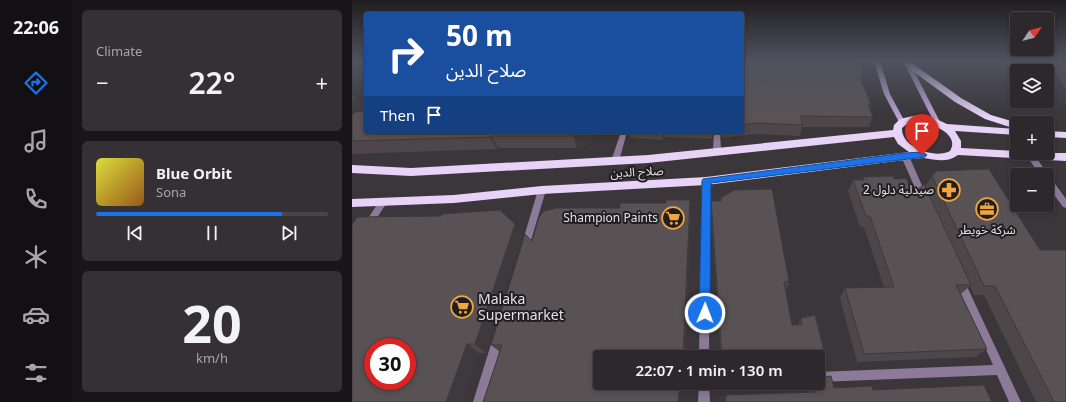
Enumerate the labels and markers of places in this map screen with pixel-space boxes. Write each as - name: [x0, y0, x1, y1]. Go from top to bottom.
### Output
- pin: [905, 114, 939, 155]
- pharmacy icon: صيدلية دلول 2: [936, 177, 962, 203]
- place label: صيدلية دلول 2: [863, 181, 934, 198]
- office icon: شركة خويطر: [974, 196, 1000, 222]
- supermarket icon: Shampion Paints: [660, 205, 686, 231]
- place label: Shampion Paints: [563, 209, 658, 226]
- place label: شركة خويطر: [957, 221, 1016, 238]
- place label: Malaka Supermarket: [478, 289, 564, 324]
- supermarket icon: Malaka Supermarket: [449, 294, 475, 320]

